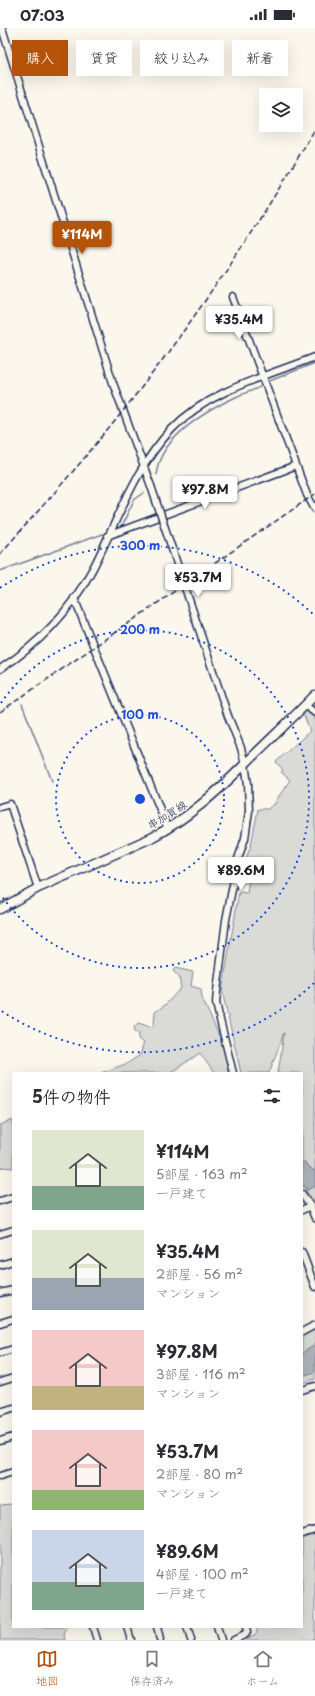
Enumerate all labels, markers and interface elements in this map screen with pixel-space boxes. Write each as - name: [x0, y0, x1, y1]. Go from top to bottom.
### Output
- text: 07:03: [20, 3, 65, 26]
- chip: 購入: [12, 40, 68, 76]
- chip: 賃貸: [76, 40, 132, 76]
- chip: 絞り込み: [140, 40, 224, 76]
- chip: 新着: [232, 40, 288, 76]
- map controls: [259, 88, 303, 132]
- button: layers: [259, 88, 303, 132]
- pin: ¥114M: [54, 221, 110, 255]
- text: ¥114M: [62, 224, 102, 243]
- pin: ¥35.4M: [206, 306, 272, 340]
- text: ¥35.4M: [215, 309, 263, 328]
- pin: ¥97.8M: [172, 476, 238, 510]
- text: ¥97.8M: [181, 479, 229, 498]
- text: 300 m: [120, 536, 160, 554]
- pin: ¥53.7M: [165, 564, 231, 598]
- text: ¥53.7M: [174, 567, 222, 586]
- text: 200 m: [120, 620, 160, 638]
- text: 100 m: [121, 705, 159, 723]
- centre of rings: [133, 792, 147, 806]
- street label: 串加賀線: [144, 796, 190, 833]
- pin: ¥89.6M: [208, 857, 274, 891]
- text: ¥89.6M: [217, 860, 265, 879]
- text: 5件の物件: [32, 1083, 111, 1109]
- icon: filters: [261, 1085, 283, 1107]
- text: ¥114M: [156, 1138, 209, 1164]
- icon: home: [64, 1146, 112, 1194]
- text: 5部屋 · 163 m²: [156, 1164, 248, 1183]
- text: 一戸建て: [156, 1183, 208, 1202]
- text: ¥35.4M: [156, 1238, 220, 1264]
- icon: home: [64, 1246, 112, 1294]
- text: 2部屋 · 56 m²: [156, 1264, 243, 1283]
- text: マンション: [156, 1283, 220, 1302]
- text: ¥97.8M: [156, 1338, 218, 1364]
- icon: home: [64, 1346, 112, 1394]
- text: 3部屋 · 116 m²: [156, 1364, 246, 1383]
- text: マンション: [156, 1383, 220, 1402]
- text: ¥53.7M: [156, 1438, 219, 1464]
- icon: home: [64, 1446, 112, 1494]
- text: 2部屋 · 80 m²: [156, 1464, 243, 1483]
- text: マンション: [156, 1483, 220, 1502]
- text: ¥89.6M: [156, 1538, 219, 1564]
- icon: home: [64, 1546, 112, 1594]
- text: 4部屋 · 100 m²: [156, 1564, 249, 1583]
- text: 一戸建て: [156, 1583, 208, 1602]
- tab: 地図: [36, 1648, 58, 1689]
- tab: 保存済み: [130, 1648, 174, 1689]
- tab: ホーム: [246, 1648, 279, 1689]

